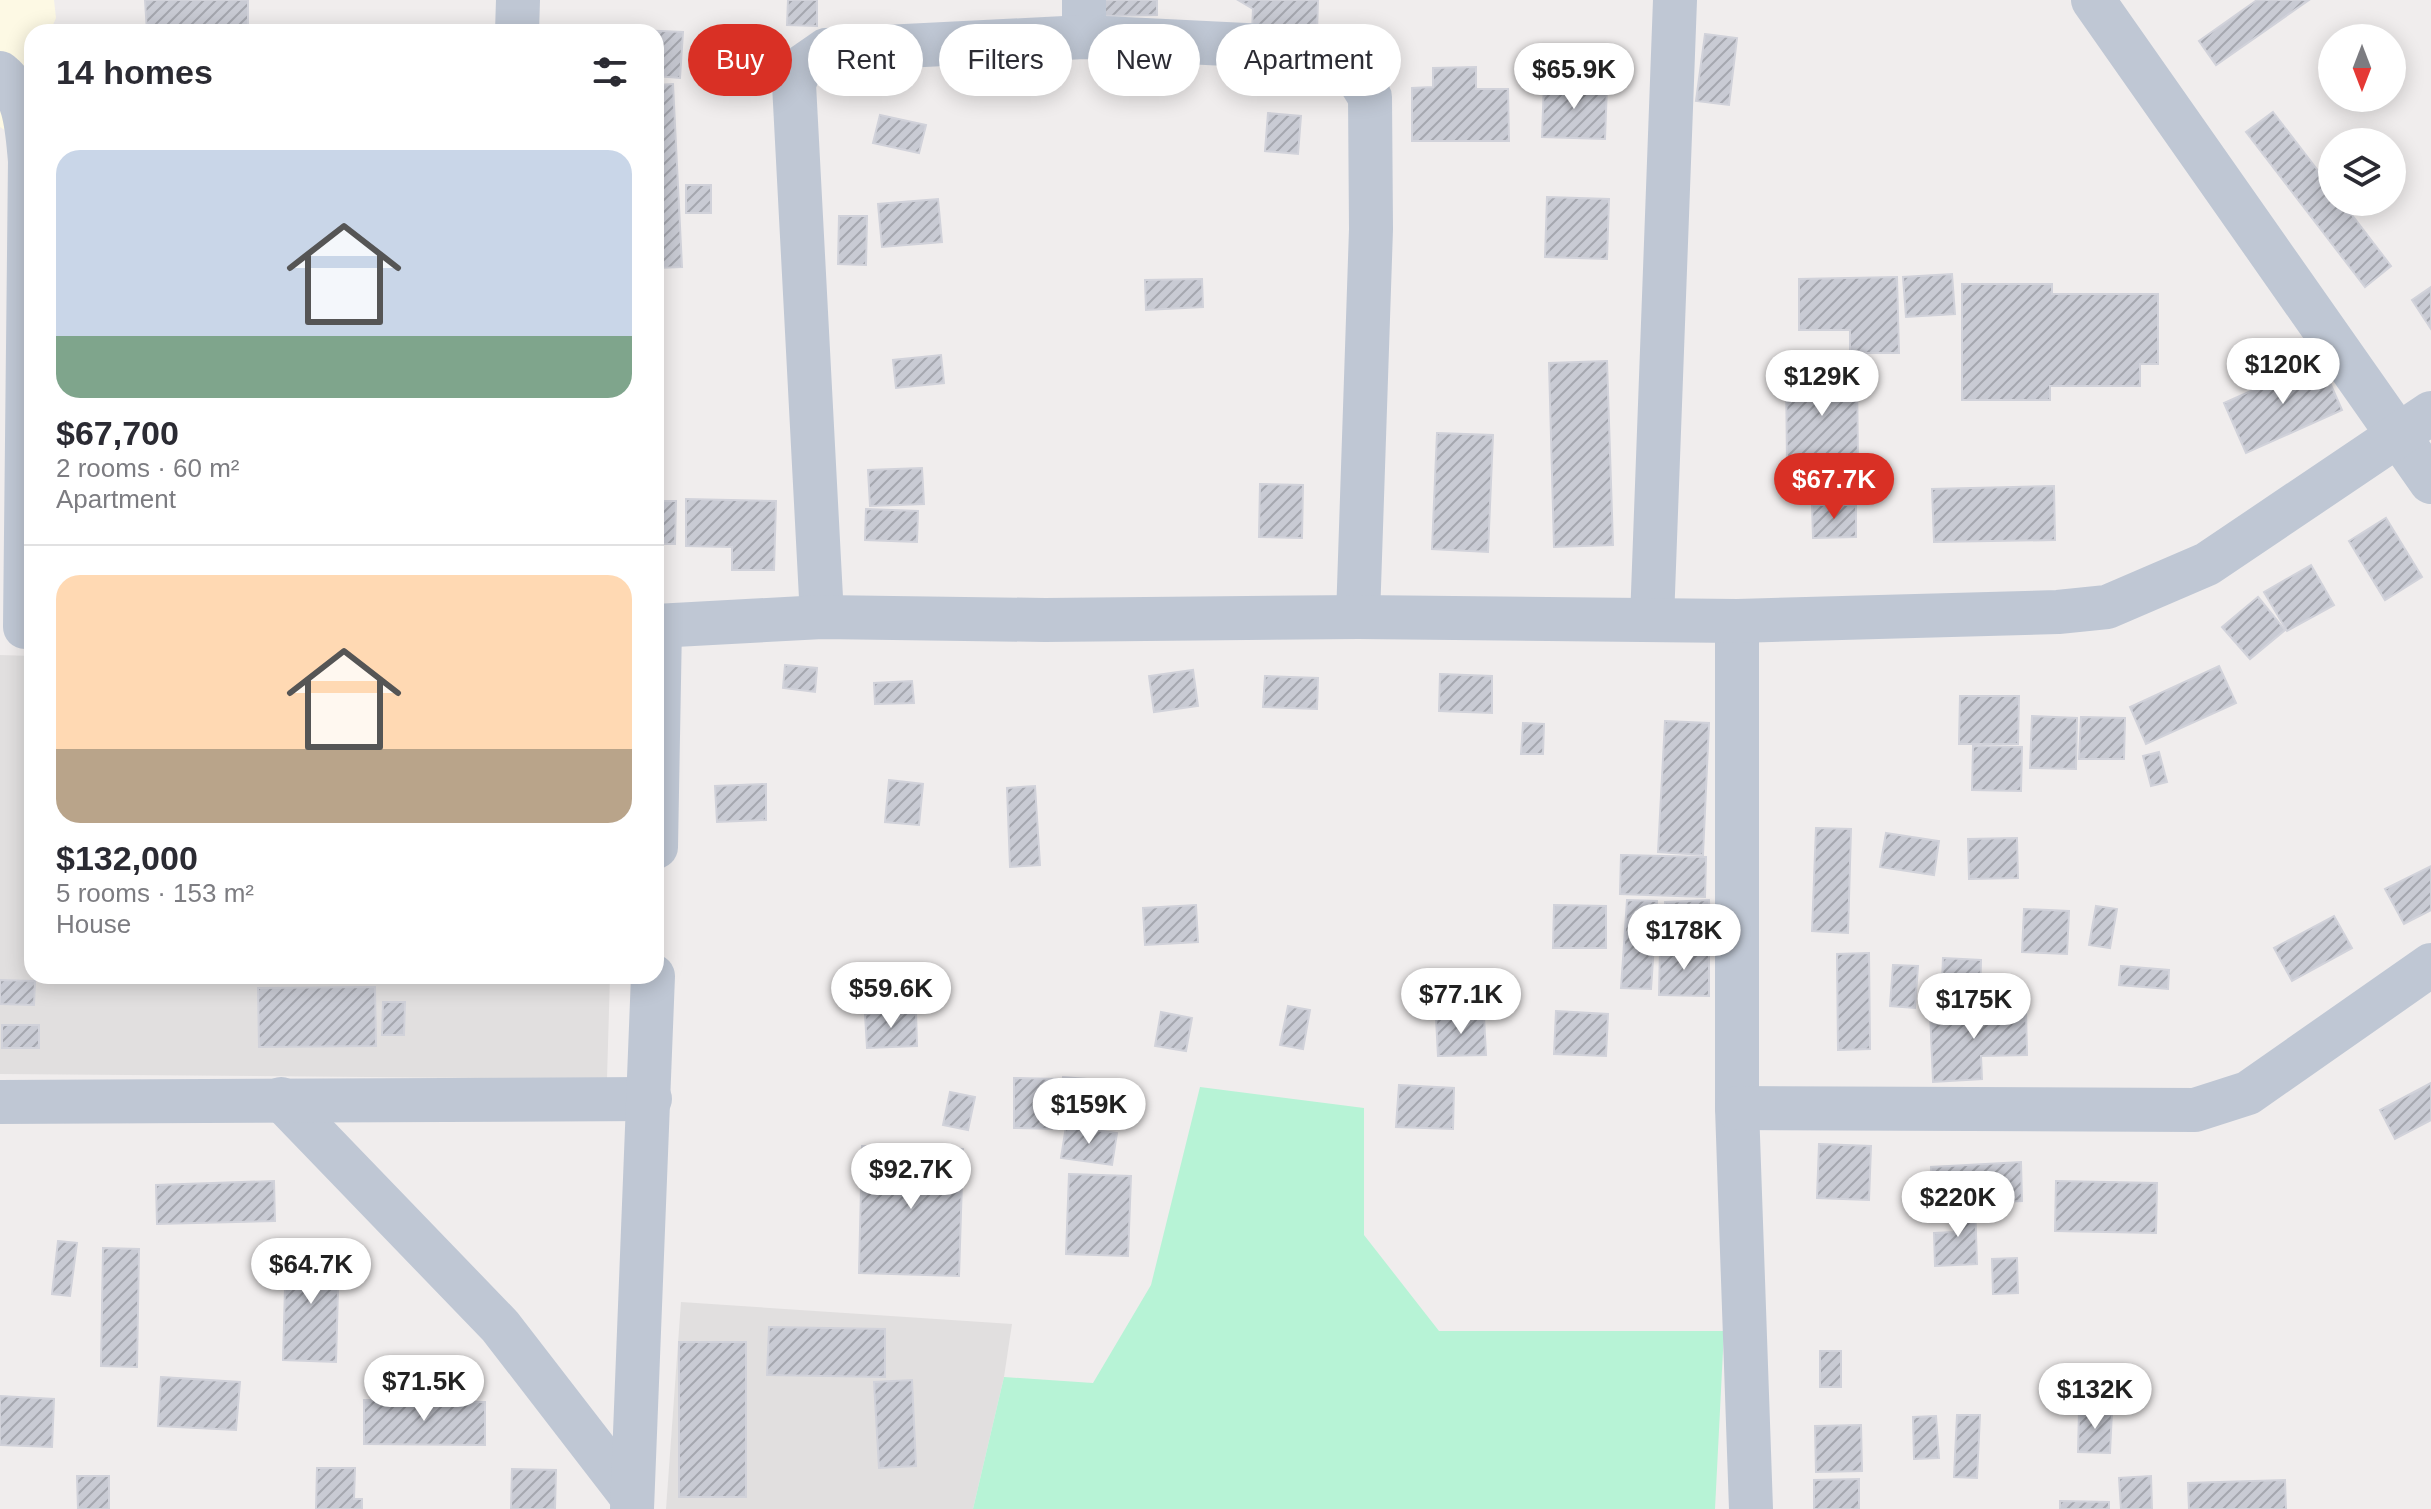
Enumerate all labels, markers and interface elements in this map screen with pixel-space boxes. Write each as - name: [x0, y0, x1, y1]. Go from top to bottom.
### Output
- chip: Buy: [688, 24, 792, 96]
- chip: Rent: [808, 24, 923, 96]
- chip: Filters: [939, 24, 1072, 96]
- chip: New: [1088, 24, 1200, 96]
- chip: Apartment: [1216, 24, 1401, 96]
- north arrow: [2318, 24, 2406, 112]
- map controls: [2318, 24, 2406, 216]
- pin: $65.9K: [1509, 43, 1639, 111]
- icon: filters: [588, 50, 632, 94]
- text: 14 homes: [56, 53, 213, 91]
- text: $65.9K: [1532, 54, 1616, 84]
- button: layers: [2318, 128, 2406, 216]
- icon: home: [272, 202, 416, 346]
- pin: $120K: [2227, 338, 2339, 406]
- text: $120K: [2245, 349, 2321, 379]
- pin: $129K: [1766, 350, 1878, 418]
- text: $129K: [1784, 361, 1860, 391]
- text: $67,700: [56, 414, 179, 452]
- text: 2 rooms · 60 m²: [56, 453, 240, 483]
- pin: $67.7K: [1769, 453, 1899, 521]
- text: $67.7K: [1792, 464, 1876, 494]
- text: Apartment: [56, 484, 176, 514]
- icon: home: [272, 627, 416, 771]
- text: $132,000: [56, 839, 198, 877]
- text: 5 rooms · 153 m²: [56, 878, 254, 908]
- pin: $178K: [1628, 904, 1740, 972]
- text: House: [56, 909, 131, 939]
- text: $178K: [1646, 915, 1722, 945]
- pin: $59.6K: [826, 962, 956, 1030]
- pin: $77.1K: [1396, 968, 1526, 1036]
- text: $59.6K: [849, 973, 933, 1003]
- pin: $175K: [1918, 973, 2030, 1041]
- text: $77.1K: [1419, 979, 1503, 1009]
- text: $175K: [1936, 984, 2012, 1014]
- pin: $159K: [1033, 1078, 1145, 1146]
- text: $159K: [1051, 1089, 1127, 1119]
- pin: $92.7K: [846, 1143, 976, 1211]
- text: $92.7K: [869, 1154, 953, 1184]
- pin: $220K: [1902, 1171, 2014, 1239]
- text: $220K: [1920, 1182, 1996, 1212]
- pin: $64.7K: [246, 1238, 376, 1306]
- text: $64.7K: [269, 1249, 353, 1279]
- pin: $71.5K: [359, 1355, 489, 1423]
- pin: $132K: [2039, 1363, 2151, 1431]
- text: $71.5K: [382, 1366, 466, 1396]
- text: $132K: [2057, 1374, 2133, 1404]

